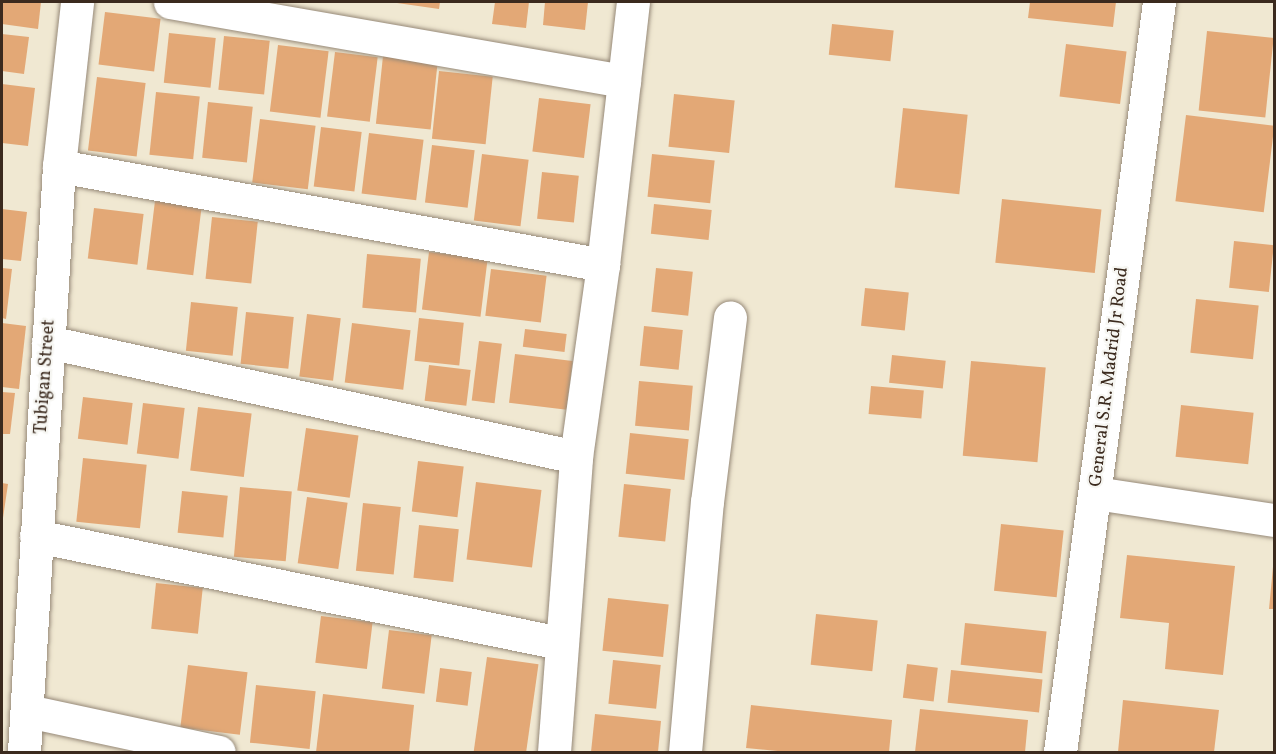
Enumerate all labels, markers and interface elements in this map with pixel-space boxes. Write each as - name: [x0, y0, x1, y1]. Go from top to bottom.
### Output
- street label: General S.R. Madrid Jr Road: [1086, 266, 1134, 488]
- street label: Tubigan Street: [31, 319, 61, 435]

